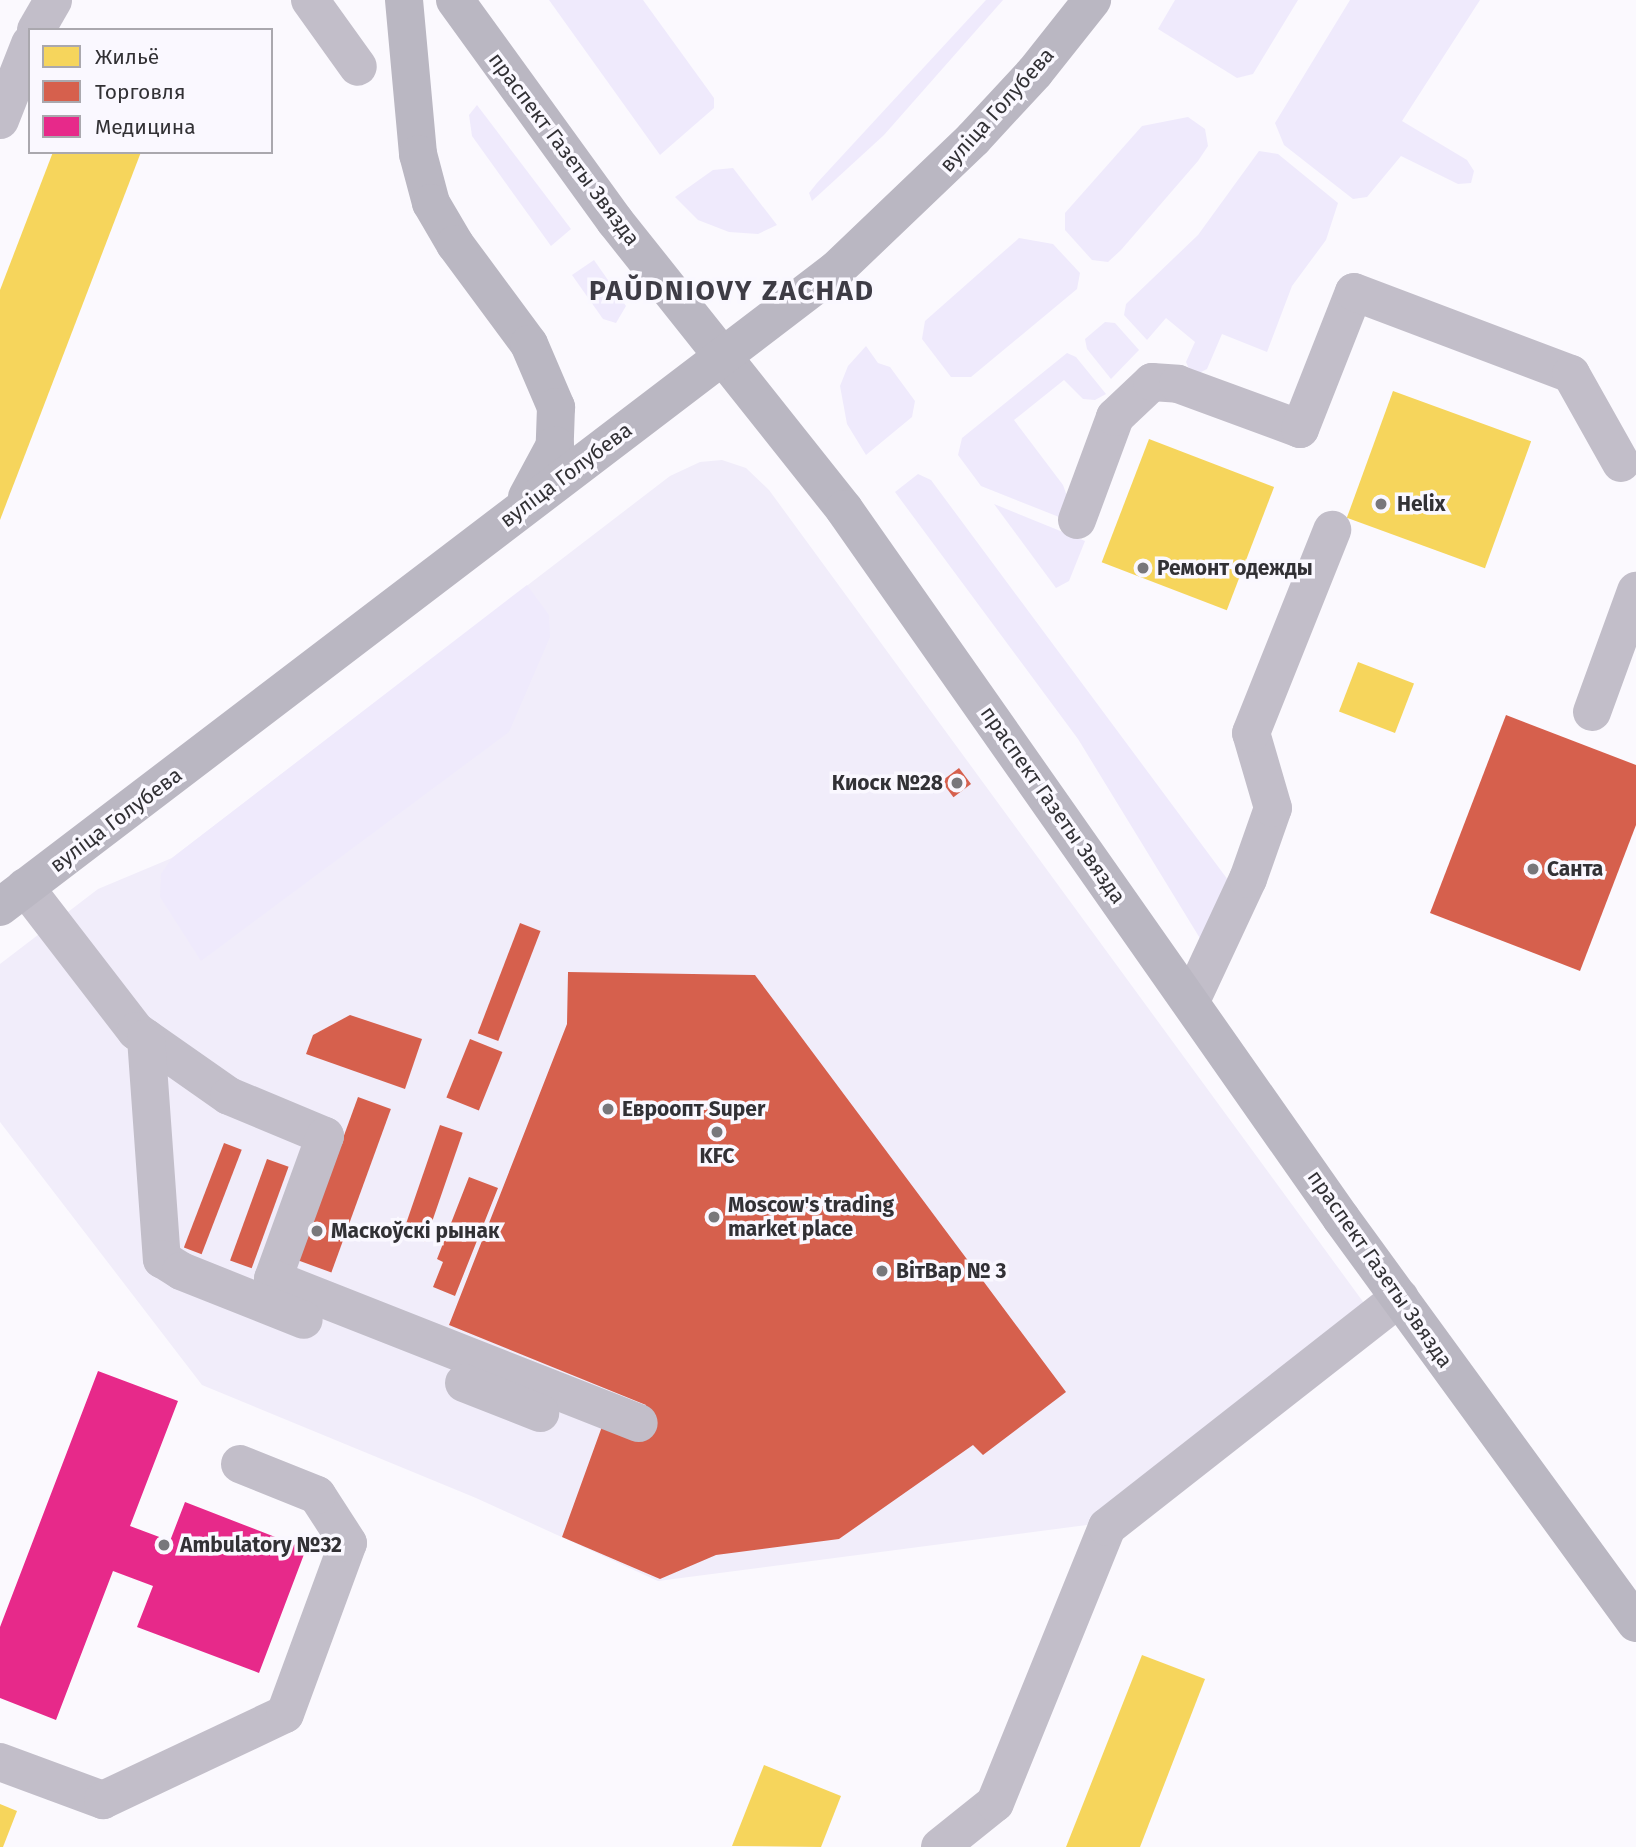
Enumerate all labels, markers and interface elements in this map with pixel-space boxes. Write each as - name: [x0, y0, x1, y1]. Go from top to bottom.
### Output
- legend: [28, 28, 273, 154]
- street label: вуліца Голубева: [935, 43, 1059, 177]
- text: Жильё: [95, 44, 159, 70]
- street label: праспект Газеты Звязда: [483, 47, 645, 251]
- text: Торговля: [95, 79, 186, 105]
- text: Медицина: [95, 114, 196, 140]
- district label: PAŬDNIOVY ZACHAD: [591, 274, 873, 308]
- street label: вуліца Голубева: [495, 417, 637, 533]
- place label: Helix: [1397, 491, 1445, 517]
- marker: Helix: [1371, 494, 1391, 514]
- place label: Ремонт одежды: [1157, 555, 1313, 581]
- marker: Ремонт одежды: [1135, 560, 1151, 576]
- street label: праспект Газеты Звязда: [975, 701, 1131, 909]
- street label: вуліца Голубева: [45, 762, 187, 878]
- place label: Киоск №28: [832, 770, 943, 796]
- marker: Киоск №28: [949, 775, 965, 791]
- place label: Санта: [1547, 856, 1603, 882]
- marker: Санта: [1525, 861, 1541, 877]
- place label: Евроопт Super: [622, 1096, 765, 1122]
- marker: Евроопт Super: [600, 1101, 616, 1117]
- marker: KFC: [709, 1124, 725, 1140]
- place label: KFC: [699, 1143, 735, 1169]
- street label: праспект Газеты Звязда: [1302, 1165, 1458, 1373]
- place label: Moscow's trading market place: [728, 1192, 894, 1242]
- marker: Moscow's trading market place: [706, 1209, 722, 1225]
- place label: Маскоўскі рынак: [331, 1218, 499, 1244]
- marker: Маскоўскі рынак: [309, 1223, 325, 1239]
- place label: ВітВар № 3: [896, 1258, 1006, 1284]
- marker: ВітВар № 3: [874, 1263, 890, 1279]
- place label: Ambulatory №32: [180, 1532, 342, 1558]
- marker: Ambulatory №32: [154, 1535, 174, 1555]

